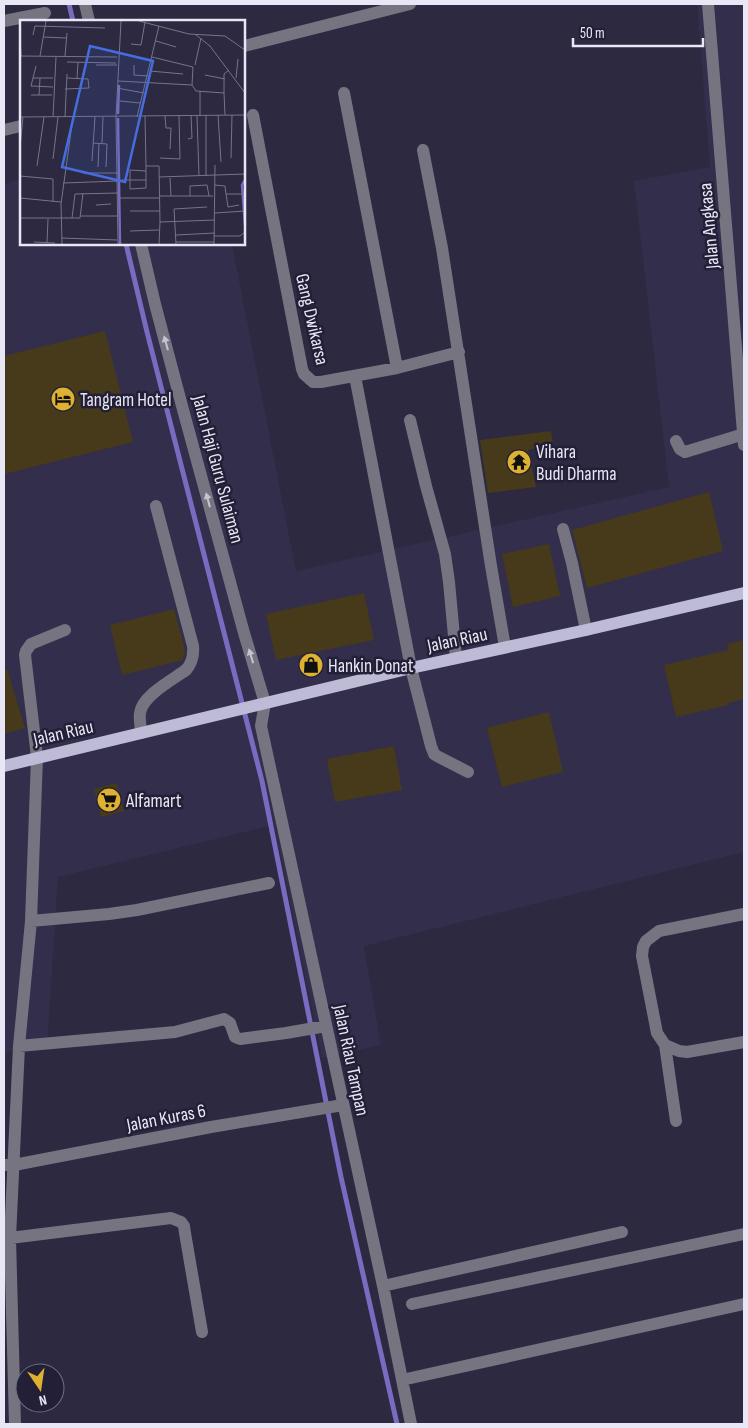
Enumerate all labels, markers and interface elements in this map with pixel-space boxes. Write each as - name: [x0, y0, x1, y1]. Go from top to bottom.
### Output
- scale bar: [573, 15, 703, 47]
- inset map: [20, 20, 245, 245]
- text: 50 m: [580, 24, 605, 43]
- street label: Jalan Angkasa: [694, 182, 725, 271]
- street label: Gang Dwikarsa: [290, 272, 333, 367]
- one-way arrow: [161, 335, 169, 350]
- hotel icon: Tangram Hotel: [50, 386, 76, 412]
- place label: Tangram Hotel: [80, 389, 172, 412]
- street label: Jalan Haji Guru Sulaiman: [186, 392, 248, 546]
- place label: Vihara Budi Dharma: [536, 441, 617, 486]
- temple icon: Vihara Budi Dharma: [506, 449, 532, 475]
- one-way arrow: [204, 492, 212, 507]
- street label: Jalan Riau: [424, 623, 489, 658]
- one-way arrow: [247, 649, 255, 664]
- shop icon: Hankin Donat: [298, 652, 324, 678]
- place label: Hankin Donat: [328, 655, 414, 678]
- street label: Jalan Riau: [30, 715, 96, 752]
- supermarket icon: Alfamart: [96, 787, 122, 813]
- place label: Alfamart: [125, 790, 182, 813]
- street label: Jalan Riau Tampan: [327, 1002, 374, 1118]
- street label: Jalan Kuras 6: [124, 1100, 208, 1138]
- north arrow: [15, 1363, 65, 1413]
- text: N: [37, 1391, 48, 1409]

